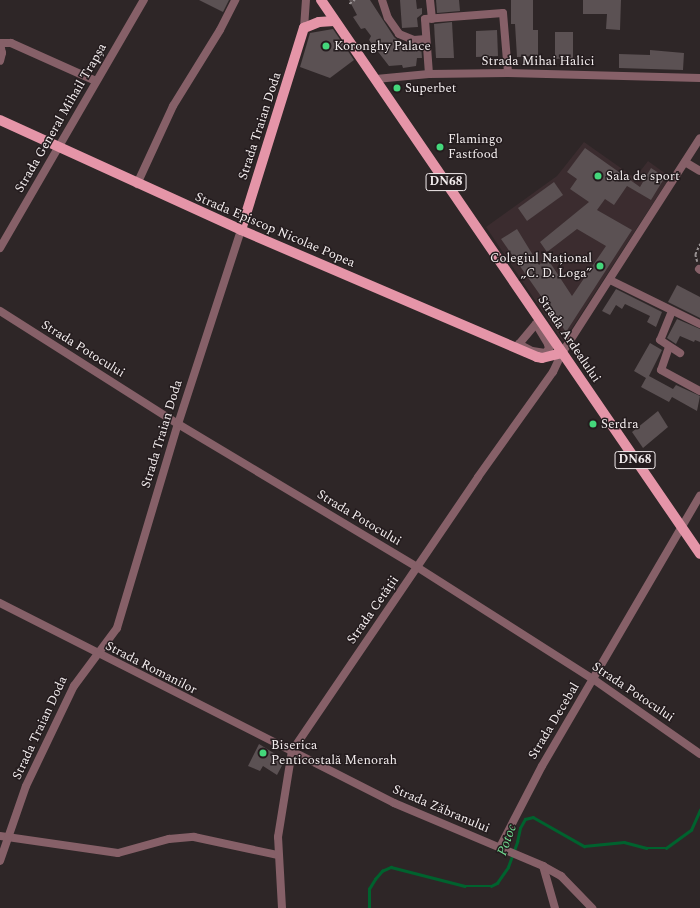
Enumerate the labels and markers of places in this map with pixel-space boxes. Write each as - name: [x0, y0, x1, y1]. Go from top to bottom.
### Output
- place label: Koronghy Palace: [334, 38, 431, 54]
- marker: Koronghy Palace: [321, 41, 331, 51]
- place label: Superbet: [405, 80, 456, 96]
- marker: Superbet: [392, 83, 402, 93]
- place label: Flamingo Fastfood: [448, 132, 503, 163]
- marker: Flamingo Fastfood: [435, 142, 445, 152]
- place label: Sala de sport: [606, 168, 680, 184]
- marker: Sala de sport: [593, 171, 603, 181]
- place label: Colegiul Național „C. D. Loga”: [490, 251, 592, 282]
- marker: Colegiul Național „C. D. Loga”: [595, 261, 605, 271]
- place label: Serdra: [601, 416, 639, 432]
- marker: Serdra: [588, 419, 598, 429]
- place label: Biserica Penticostală Menorah: [271, 738, 397, 769]
- marker: Biserica Penticostală Menorah: [258, 748, 268, 758]

